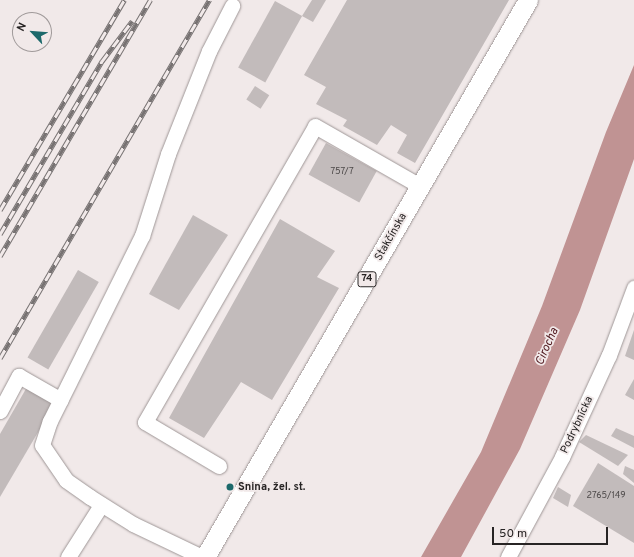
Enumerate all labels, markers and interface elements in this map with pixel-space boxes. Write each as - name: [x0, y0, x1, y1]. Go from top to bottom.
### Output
- north arrow: [12, 12, 52, 52]
- text: N: [14, 21, 30, 34]
- house number: 757/7: [330, 167, 354, 177]
- street label: Stakčínska: [372, 211, 410, 263]
- road number: 74: [357, 271, 377, 287]
- water label: Cirocha: [533, 326, 563, 368]
- street label: Podrybnícka: [558, 394, 596, 456]
- place label: Snina, žel. st.: [238, 480, 305, 494]
- marker: Snina, žel. st.: [225, 482, 235, 492]
- house number: 2765/149: [586, 491, 626, 501]
- scale bar: [494, 519, 610, 545]
- text: 50 m: [499, 526, 527, 542]

